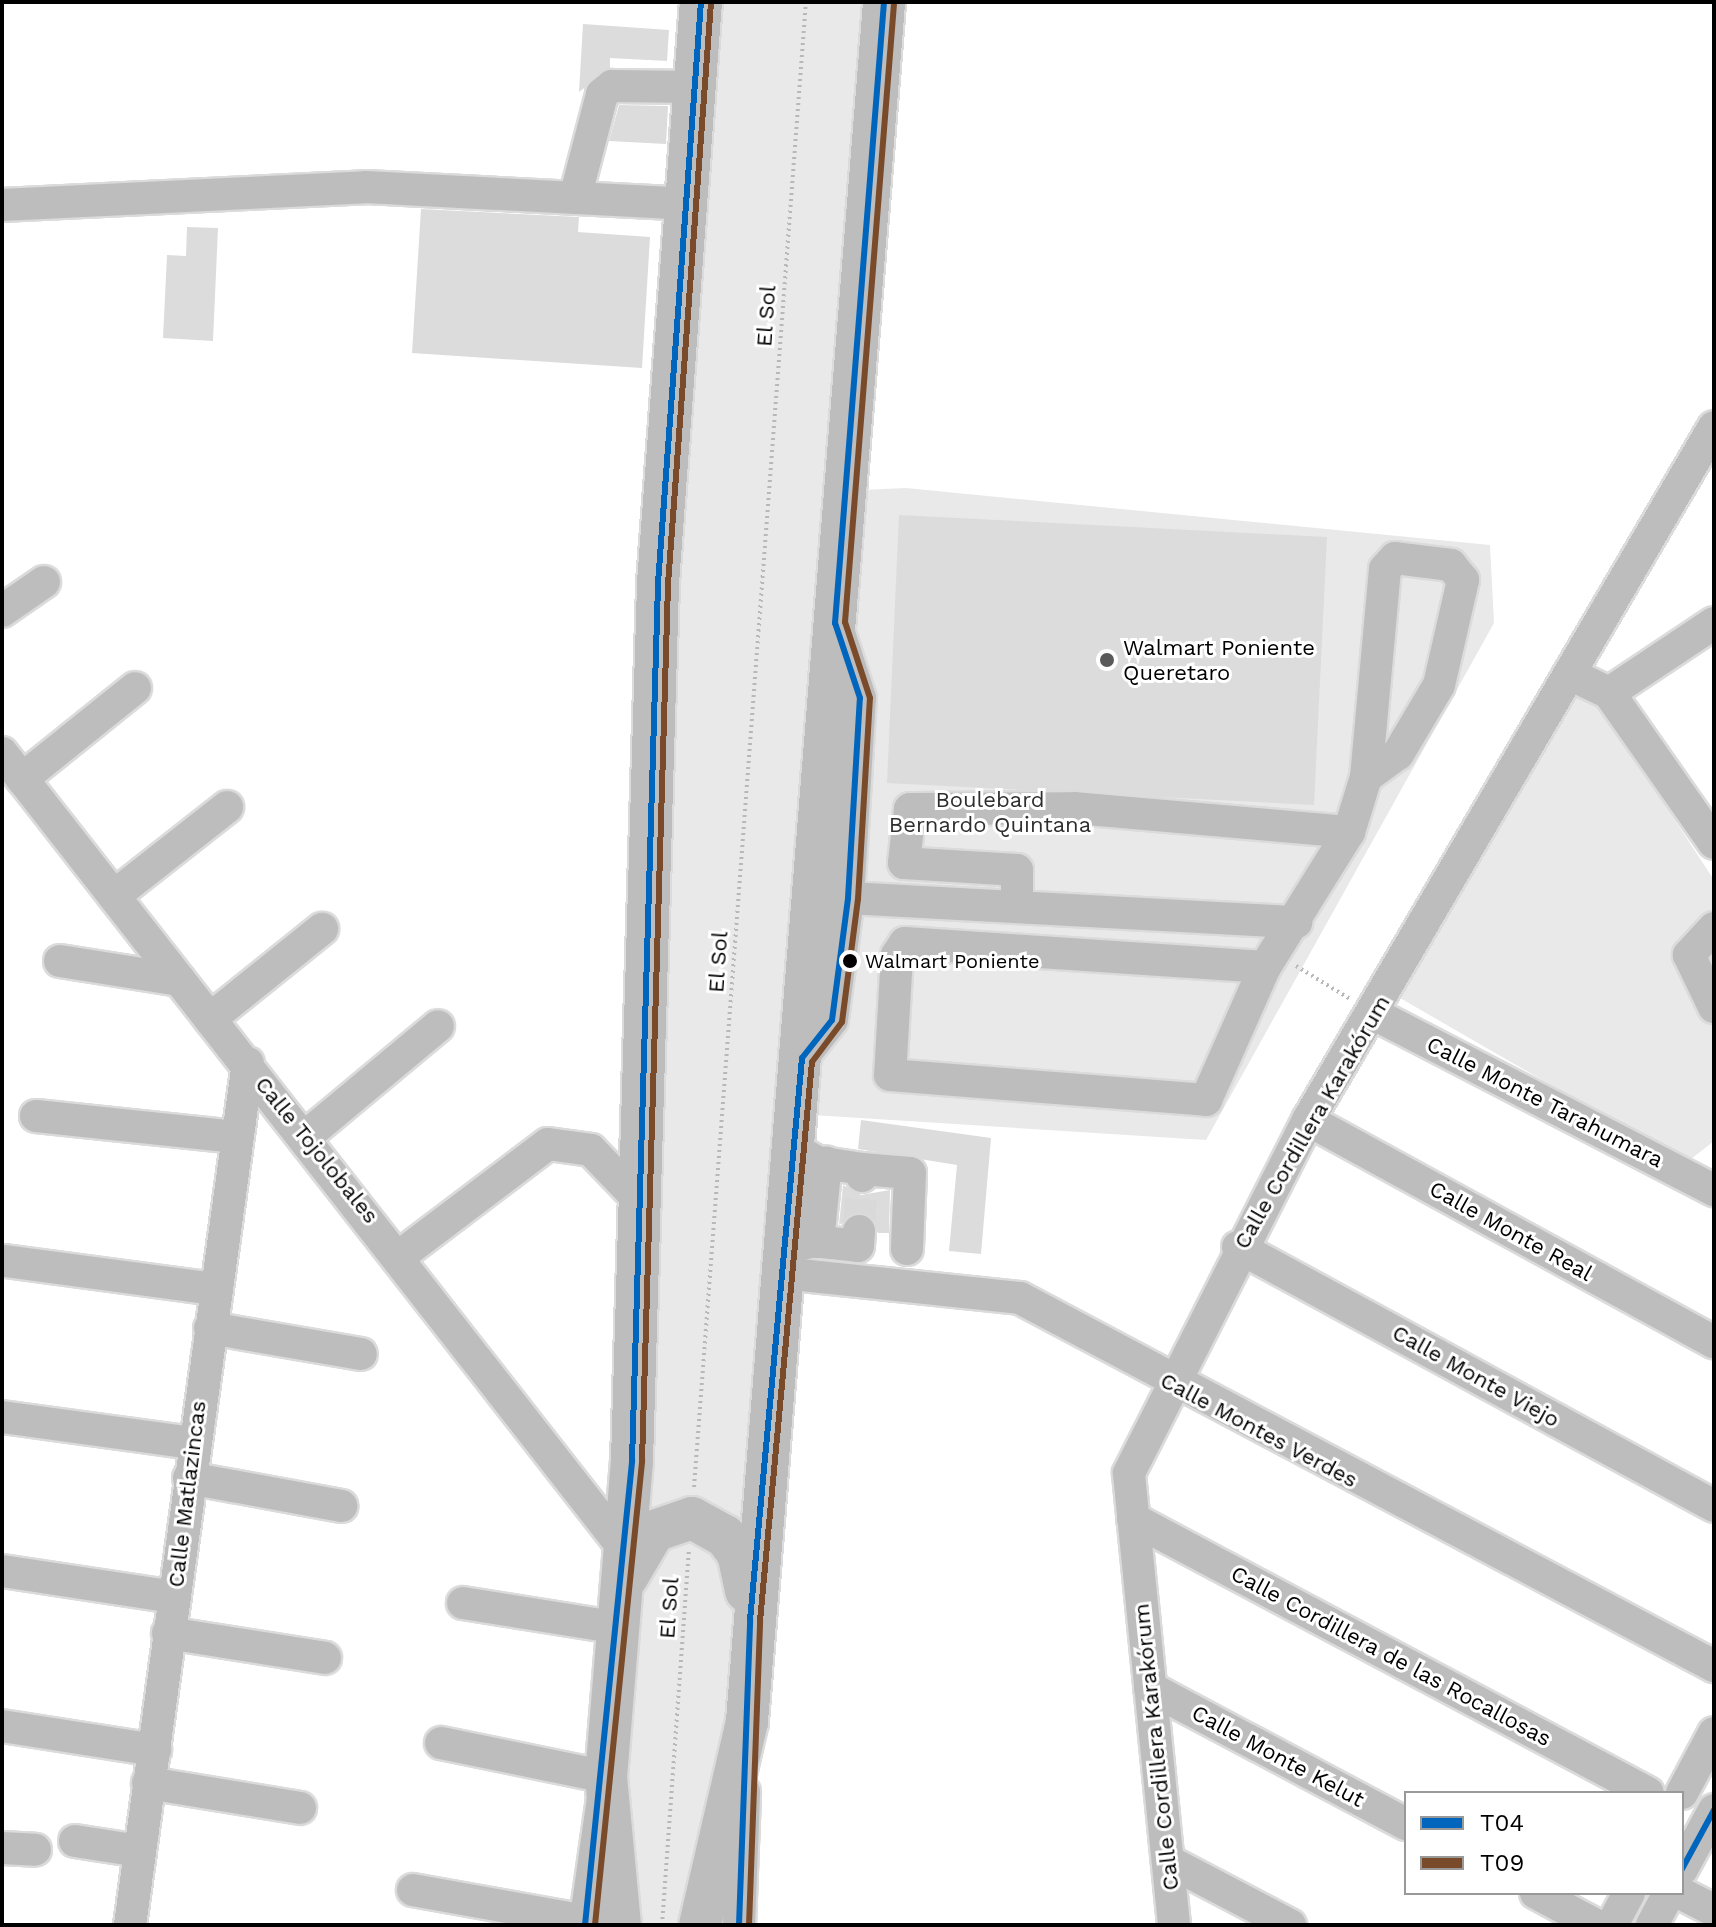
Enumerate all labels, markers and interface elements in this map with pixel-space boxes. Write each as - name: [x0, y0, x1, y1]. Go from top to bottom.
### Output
- street label: El Sol: [751, 284, 781, 348]
- place label: Walmart Poniente Queretaro: [1123, 634, 1315, 686]
- marker: Walmart Poniente Queretaro: [1098, 651, 1116, 669]
- park label: Boulebard Bernardo Quintana: [889, 786, 1091, 838]
- street label: El Sol: [703, 930, 733, 994]
- place label: Walmart Poniente: [865, 949, 1039, 973]
- marker: Walmart Poniente: [842, 953, 858, 969]
- street label: Calle Cordillera Karakórum: [1228, 990, 1396, 1254]
- street label: Calle Monte Tarahumara: [1422, 1031, 1668, 1173]
- street label: Calle Tojolobales: [250, 1071, 384, 1229]
- street label: Calle Monte Real: [1425, 1175, 1597, 1287]
- street label: Calle Monte Viejo: [1387, 1319, 1565, 1433]
- street label: Calle Montes Verdes: [1156, 1367, 1362, 1493]
- street label: Calle Matlazincas: [162, 1399, 212, 1589]
- street label: Calle Cordillera de las Rocallosas: [1226, 1560, 1556, 1752]
- street label: El Sol: [654, 1576, 684, 1640]
- street label: Calle Cordillera Karakórum: [1128, 1602, 1184, 1892]
- street label: Calle Monte Kelut: [1187, 1699, 1369, 1813]
- legend: [1404, 1791, 1684, 1895]
- text: T04: [1480, 1809, 1524, 1837]
- text: T09: [1480, 1849, 1524, 1877]

